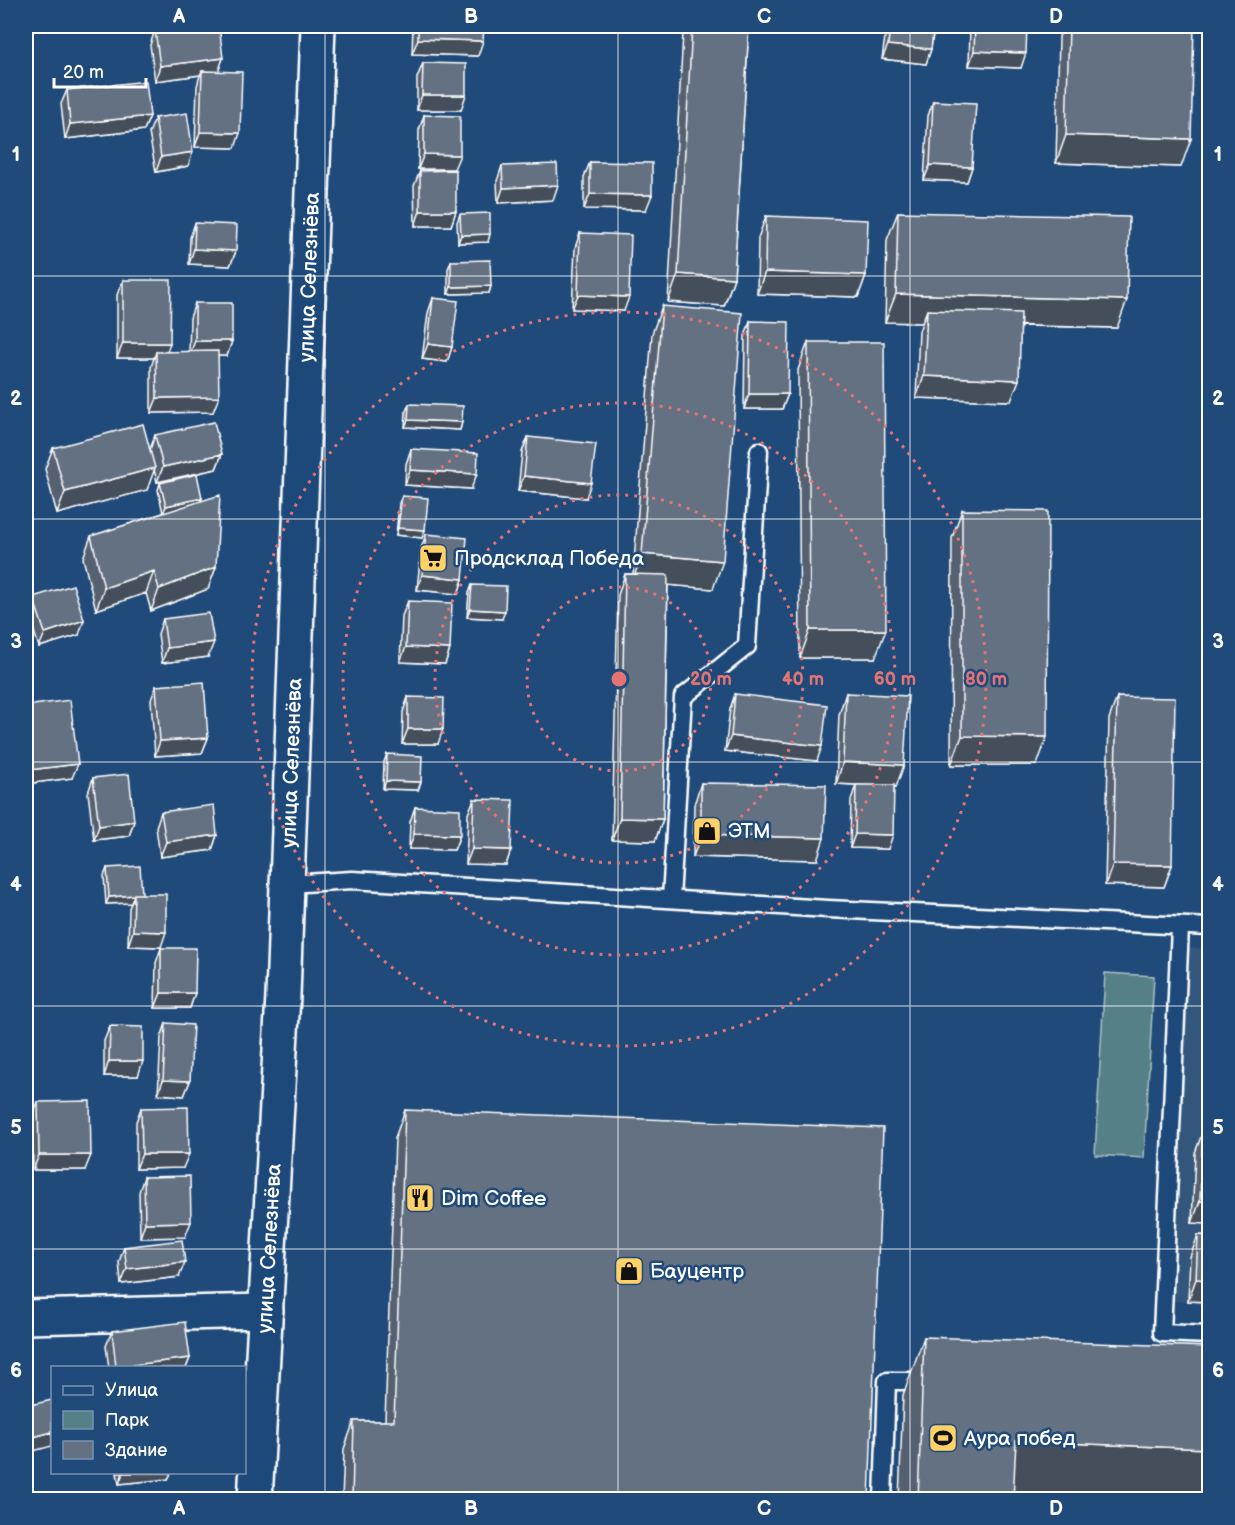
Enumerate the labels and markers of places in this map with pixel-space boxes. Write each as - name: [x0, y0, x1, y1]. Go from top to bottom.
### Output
- supermarket icon: Продсклад Победа: [417, 542, 449, 574]
- place label: Продсклад Победа: [454, 546, 645, 571]
- centre of rings: [609, 669, 629, 689]
- shop icon: ЭТМ: [691, 815, 723, 847]
- place label: ЭТМ: [728, 819, 771, 844]
- restaurant icon: Dim Coffee: [404, 1182, 436, 1214]
- place label: Dim Coffee: [441, 1186, 547, 1211]
- shop icon: Бауцентр: [613, 1255, 645, 1287]
- place label: Бауцентр: [650, 1259, 744, 1284]
- sports icon: Аура побед: [927, 1422, 959, 1454]
- place label: Аура побед: [963, 1426, 1076, 1451]

